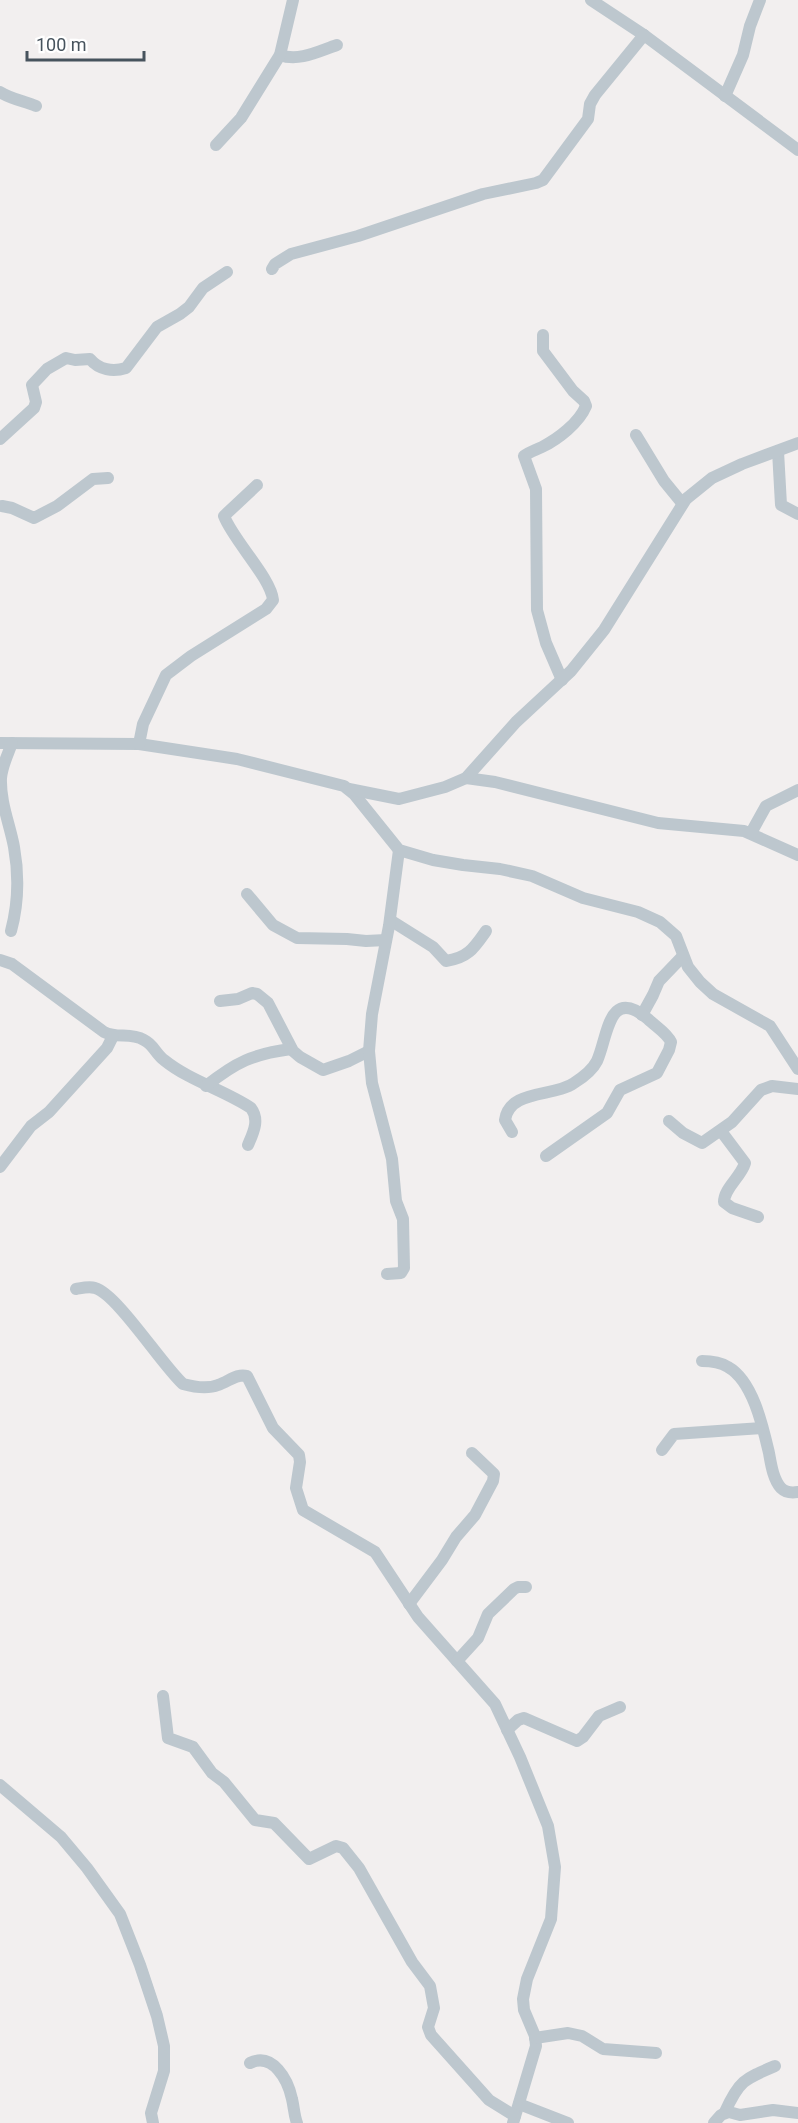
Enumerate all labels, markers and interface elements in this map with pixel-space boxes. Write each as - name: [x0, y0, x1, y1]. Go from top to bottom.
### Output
- scale bar: [27, 24, 144, 62]
- text: 100 m: [36, 34, 87, 55]

